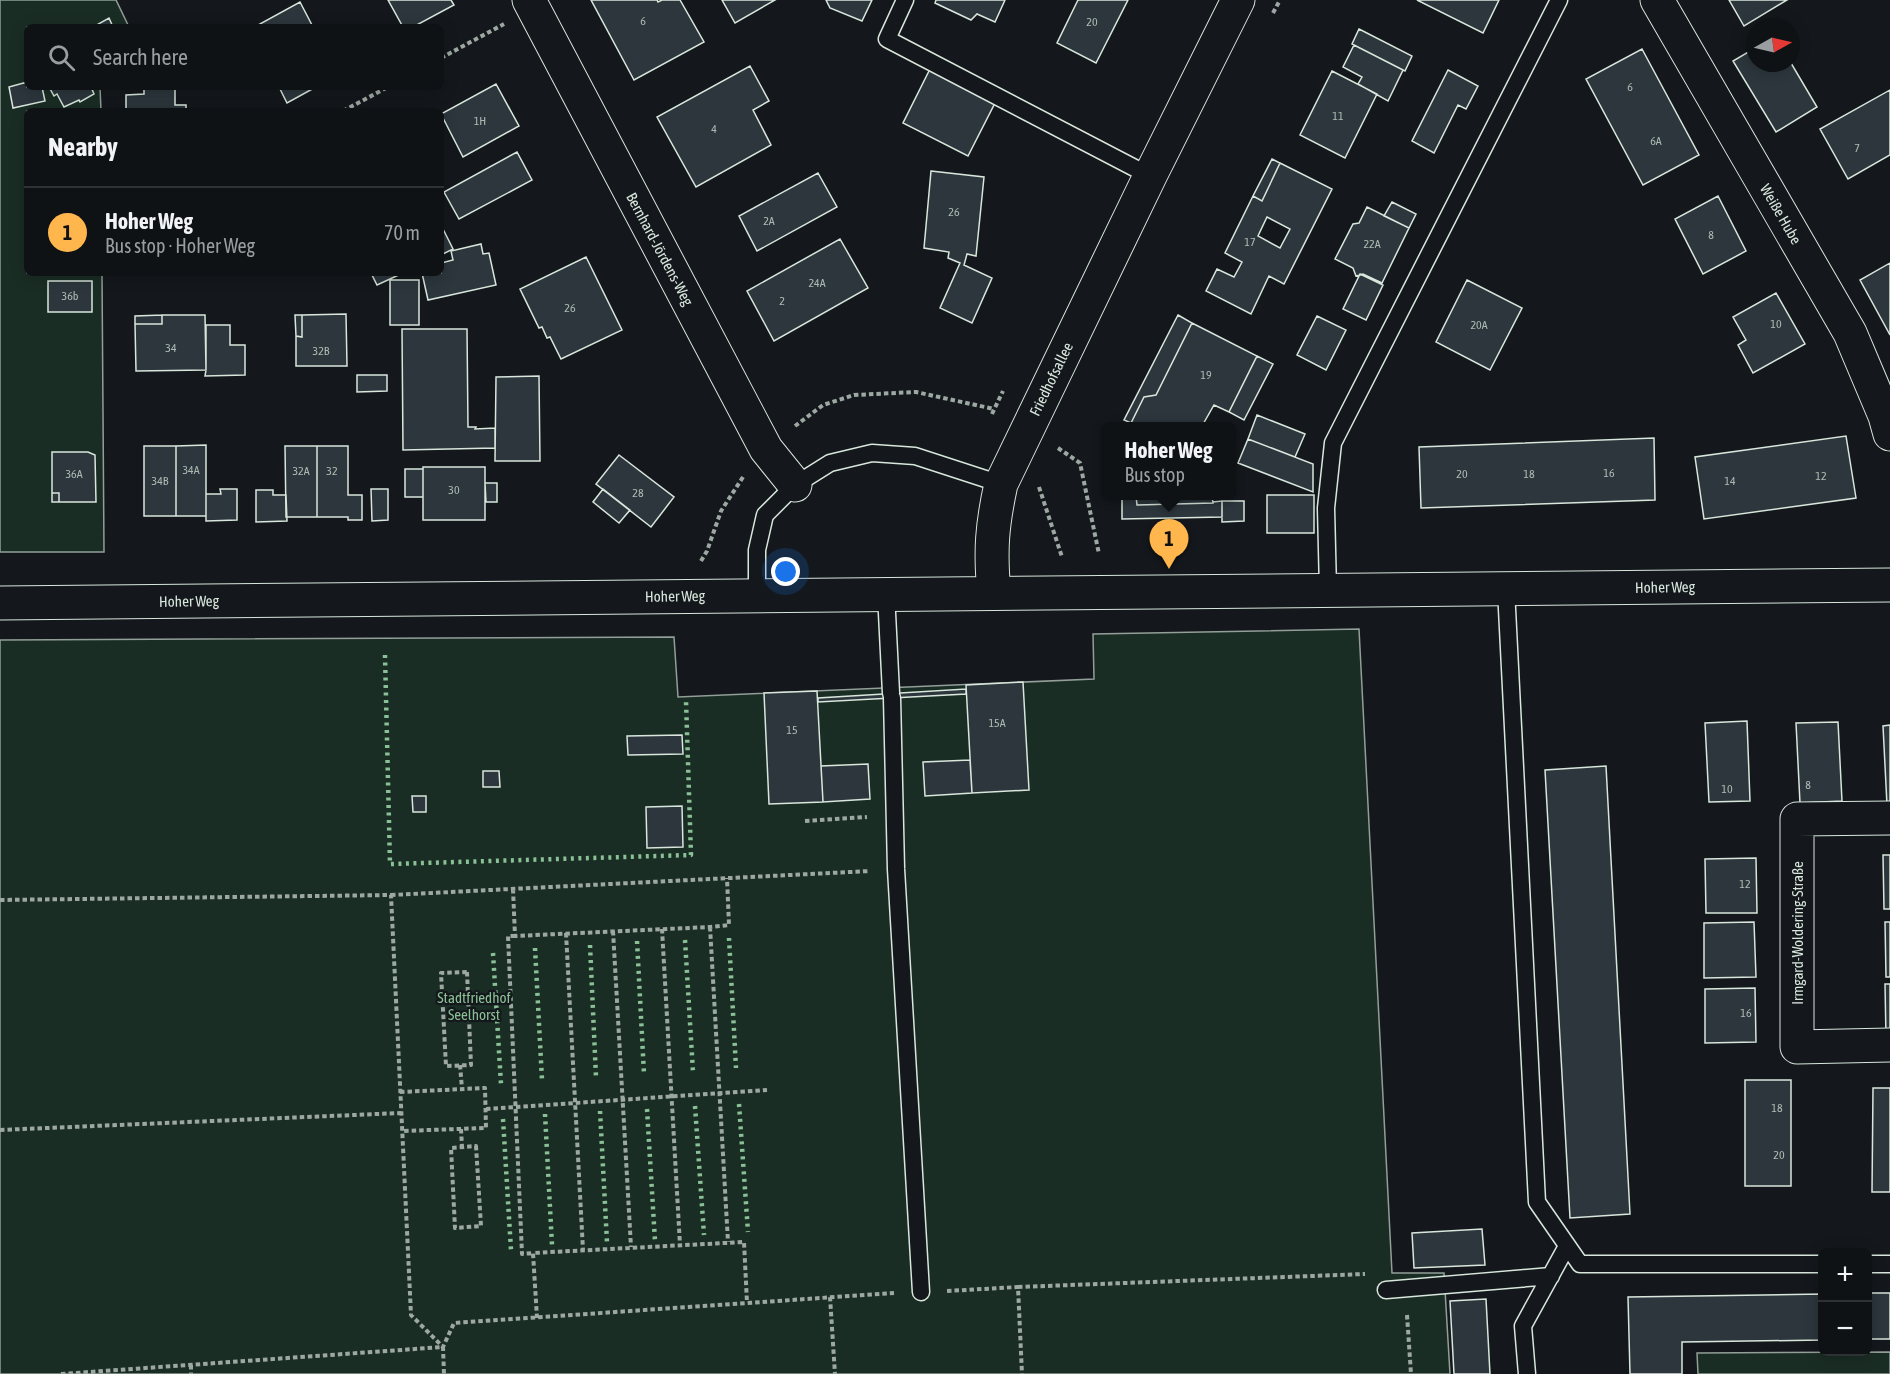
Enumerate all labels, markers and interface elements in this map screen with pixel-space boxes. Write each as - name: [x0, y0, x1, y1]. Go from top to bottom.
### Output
- house number: 6: [640, 14, 646, 28]
- house number: 20: [1086, 15, 1098, 29]
- north arrow: [1746, 18, 1800, 72]
- search box: [24, 24, 444, 90]
- icon: search: [45, 41, 78, 74]
- text: Search here: [93, 44, 188, 70]
- house number: 6: [1627, 80, 1633, 94]
- house number: 11: [1332, 109, 1344, 123]
- house number: 1H: [474, 114, 486, 128]
- house number: 4: [711, 122, 717, 136]
- text: Nearby: [48, 132, 118, 162]
- house number: 6A: [1650, 134, 1662, 148]
- house number: 7: [1854, 141, 1860, 155]
- street label: Weiße Hube: [1757, 181, 1805, 247]
- street label: Bernhard-Jördens-Weg: [623, 190, 697, 309]
- house number: 26: [948, 205, 960, 219]
- text: Hoher Weg: [105, 208, 193, 234]
- house number: 2A: [763, 214, 775, 228]
- text: 1: [63, 221, 72, 244]
- text: 70 m: [384, 221, 420, 244]
- house number: 8: [1708, 228, 1714, 242]
- text: Bus stop · Hoher Weg: [105, 234, 255, 257]
- house number: 17: [1244, 235, 1256, 249]
- house number: 22A: [1363, 237, 1381, 251]
- house number: 24A: [808, 276, 826, 290]
- house number: 36b: [62, 289, 79, 303]
- house number: 2: [779, 294, 785, 308]
- house number: 26: [564, 301, 576, 315]
- house number: 10: [1770, 317, 1782, 331]
- house number: 20A: [1470, 318, 1488, 332]
- street label: Friedhofsallee: [1026, 339, 1076, 418]
- house number: 34: [165, 341, 177, 355]
- house number: 32B: [313, 344, 330, 358]
- house number: 19: [1200, 368, 1212, 382]
- popup: [1101, 422, 1236, 500]
- text: Hoher Weg: [1124, 437, 1213, 463]
- house number: 34A: [182, 463, 200, 477]
- text: Bus stop: [1124, 463, 1185, 486]
- house number: 32A: [292, 464, 310, 478]
- house number: 32: [326, 464, 338, 478]
- house number: 16: [1603, 466, 1615, 480]
- house number: 36A: [65, 467, 83, 481]
- house number: 20: [1456, 467, 1468, 481]
- house number: 18: [1523, 467, 1535, 481]
- house number: 12: [1815, 469, 1827, 483]
- house number: 34B: [152, 474, 169, 488]
- house number: 14: [1724, 474, 1736, 488]
- house number: 30: [448, 483, 460, 497]
- house number: 28: [632, 486, 644, 500]
- pin: 1: [1150, 520, 1188, 569]
- your location: [771, 557, 800, 586]
- street label: Hoher Weg: [1635, 578, 1696, 596]
- street label: Hoher Weg: [645, 587, 706, 605]
- street label: Hoher Weg: [159, 592, 220, 610]
- house number: 15A: [988, 716, 1006, 730]
- house number: 15: [786, 723, 798, 737]
- house number: 8: [1805, 778, 1811, 792]
- house number: 10: [1721, 782, 1733, 796]
- street label: Irmgard-Woldering-Straße: [1789, 861, 1806, 1005]
- house number: 12: [1739, 877, 1751, 891]
- park label: Stadtfriedhof Seelhorst: [437, 989, 511, 1023]
- house number: 16: [1740, 1006, 1752, 1020]
- house number: 18: [1771, 1101, 1783, 1115]
- house number: 20: [1773, 1148, 1785, 1162]
- map controls: [1818, 1248, 1872, 1356]
- button: +: [1818, 1248, 1872, 1302]
- button: −: [1818, 1302, 1872, 1356]

